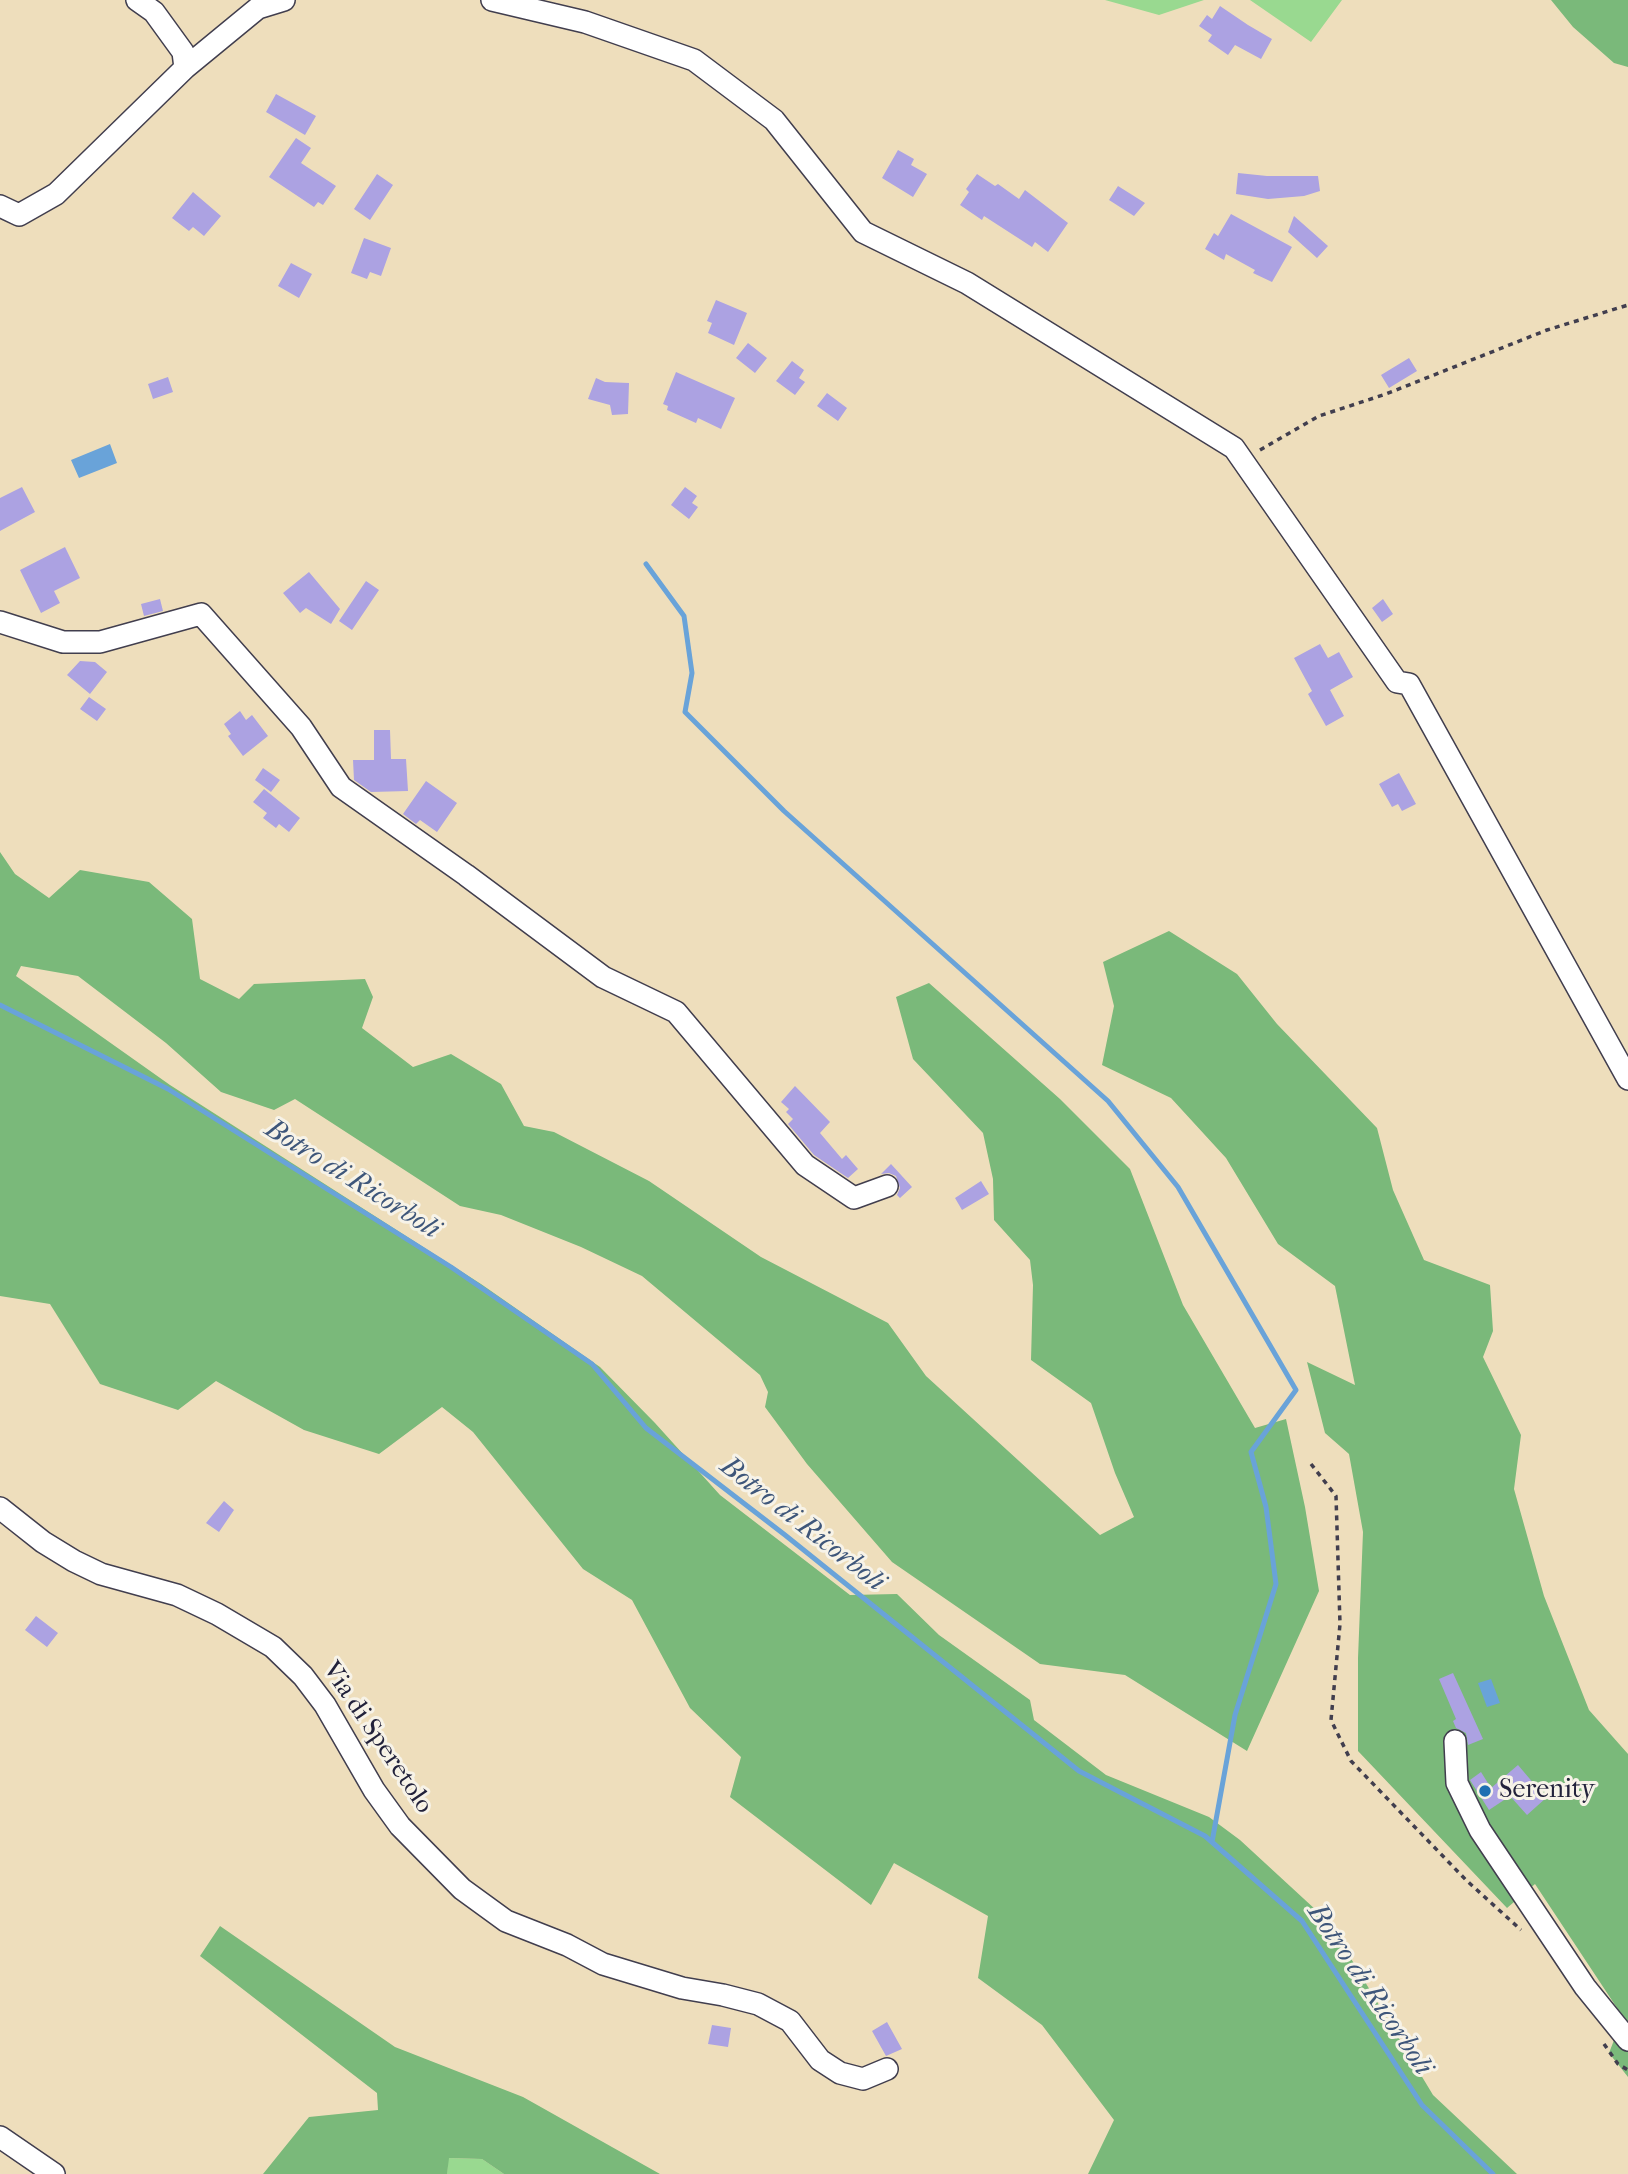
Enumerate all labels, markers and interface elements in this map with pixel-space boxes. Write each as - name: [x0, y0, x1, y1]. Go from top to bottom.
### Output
- water label: Botro di Ricorboli: [258, 1113, 446, 1247]
- water label: Botro di Ricorboli: [713, 1450, 891, 1600]
- street label: Via di Speretolo: [315, 1656, 439, 1820]
- place label: Serenity: [1499, 1775, 1595, 1807]
- marker: Serenity: [1477, 1783, 1493, 1799]
- water label: Botro di Ricorboli: [1299, 1898, 1439, 2082]

